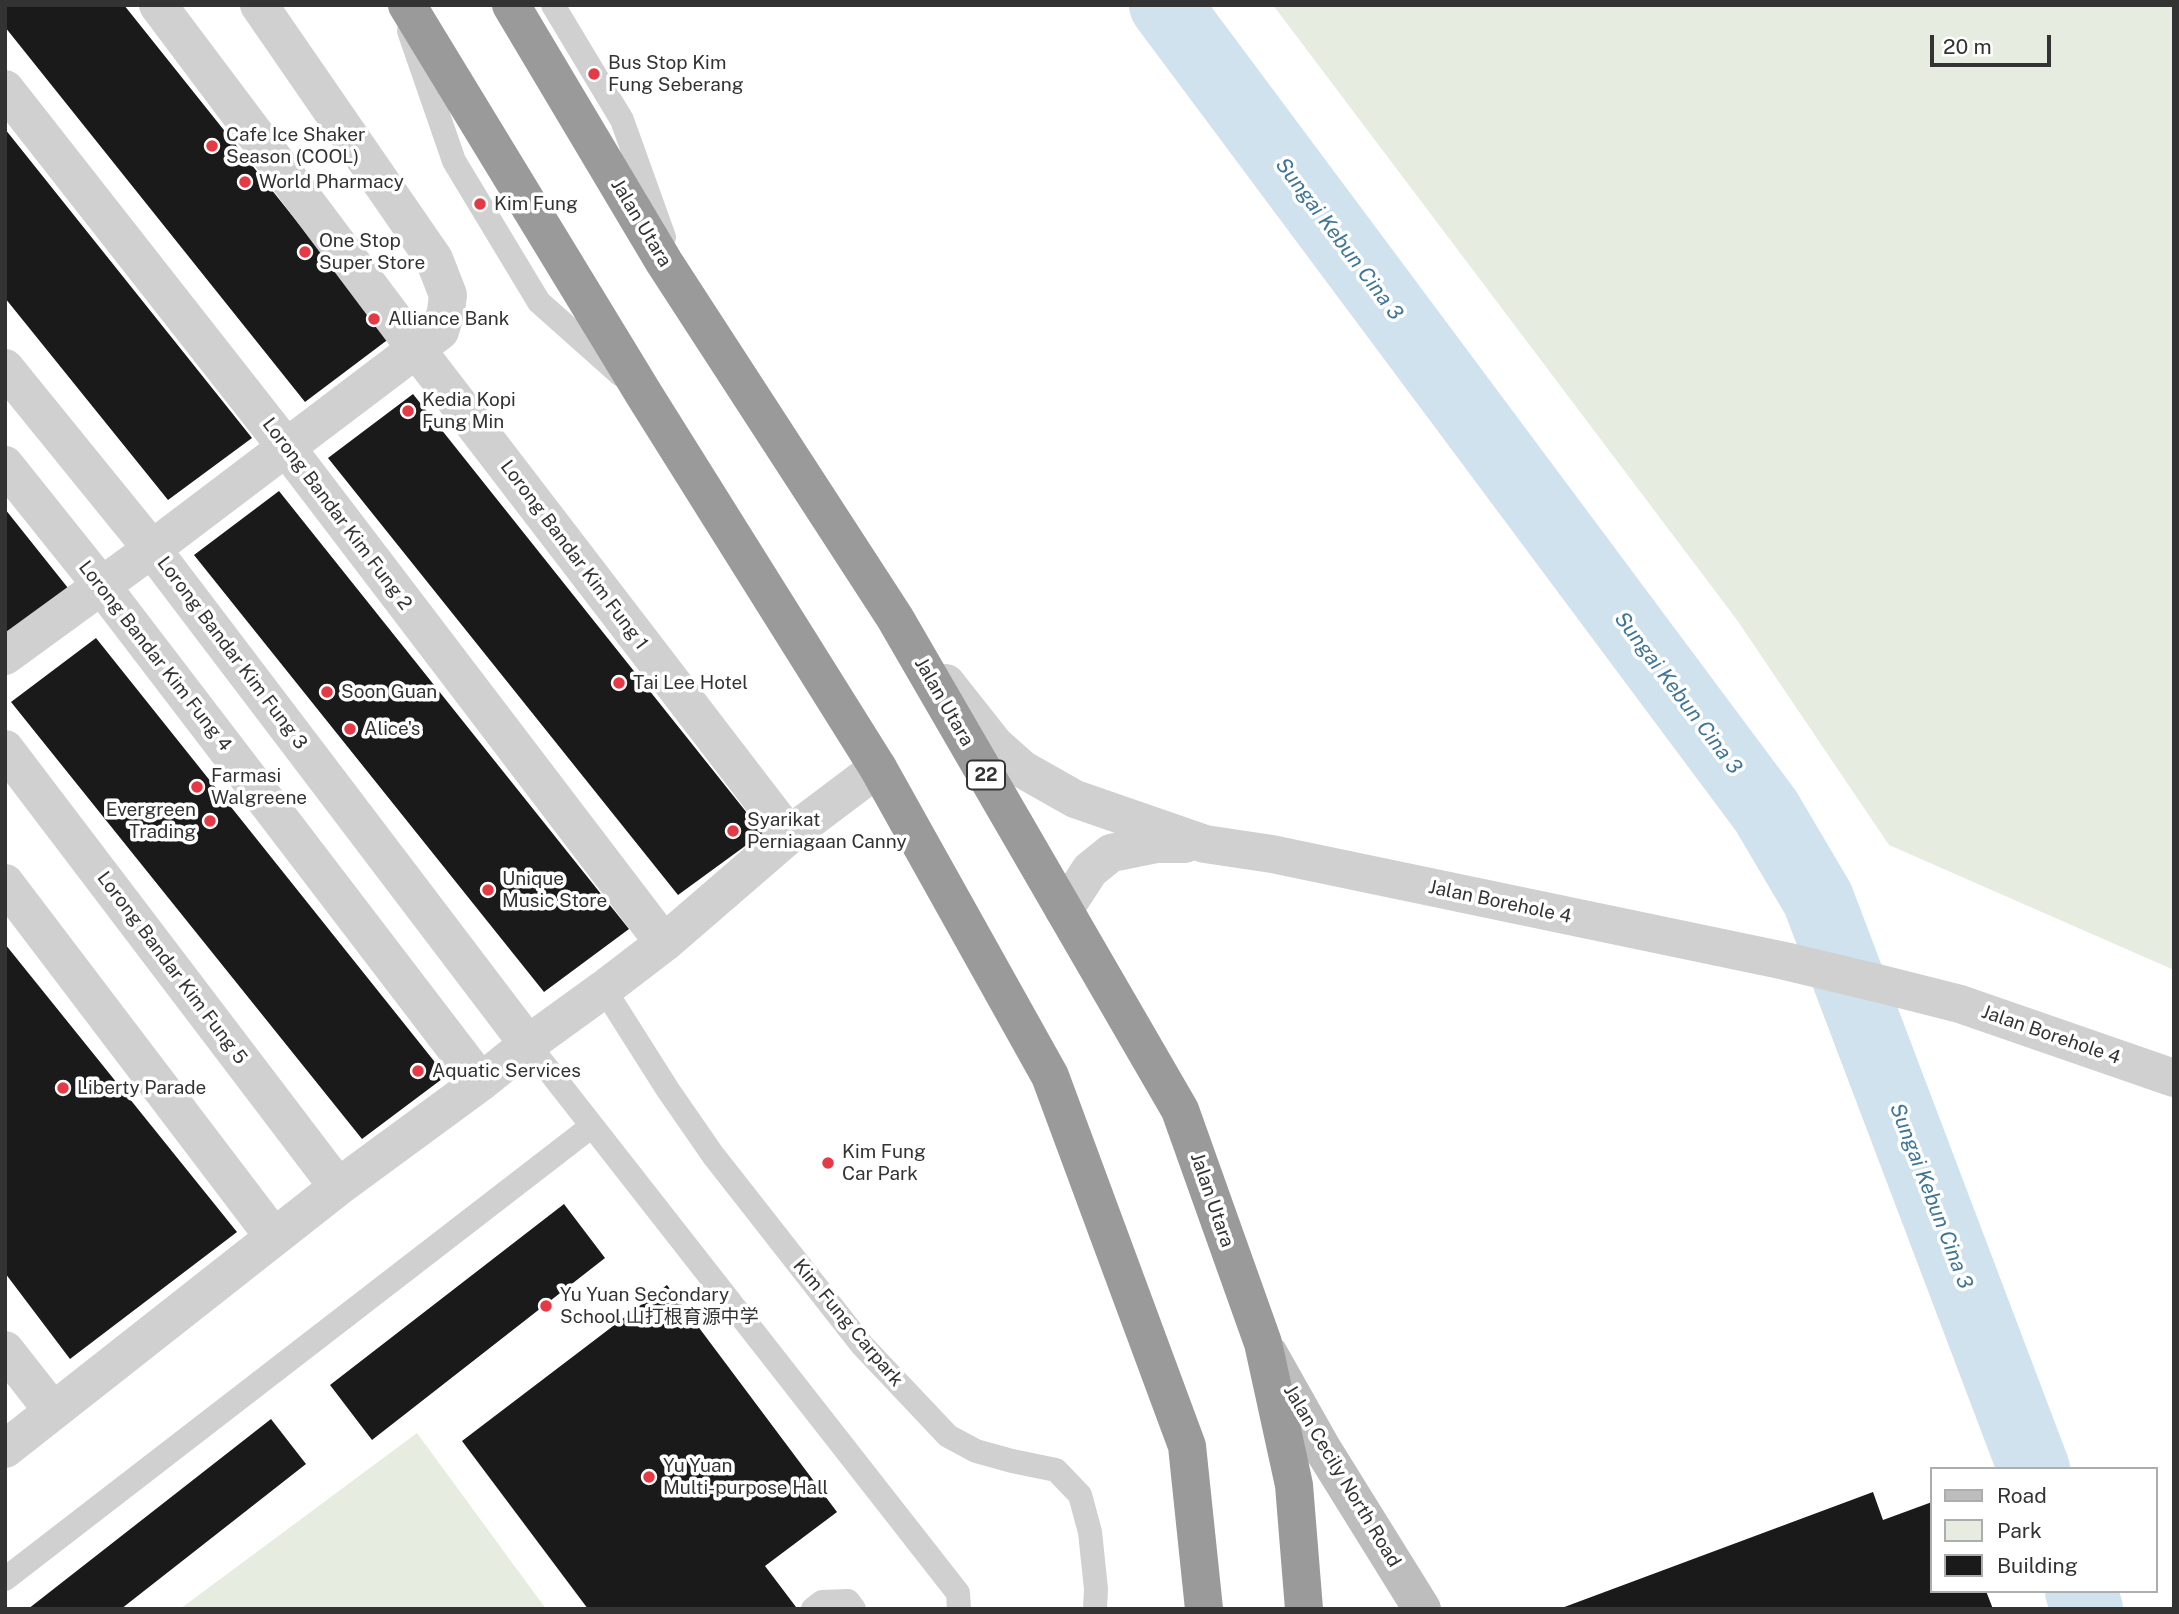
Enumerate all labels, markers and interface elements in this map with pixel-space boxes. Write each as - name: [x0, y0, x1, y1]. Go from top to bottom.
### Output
- scale bar: [1934, 21, 2055, 65]
- text: 20 m: [1943, 34, 1992, 59]
- place label: Bus Stop Kim Fung Seberang: [608, 52, 744, 96]
- marker: Bus Stop Kim Fung Seberang: [586, 66, 602, 82]
- place label: Cafe Ice Shaker Season (COOL): [226, 124, 365, 168]
- marker: Cafe Ice Shaker Season (COOL): [204, 138, 220, 154]
- water label: Sungai Kebun Cina 3: [1270, 153, 1408, 325]
- place label: World Pharmacy: [259, 171, 404, 193]
- marker: World Pharmacy: [237, 174, 253, 190]
- street label: Jalan Utara: [606, 175, 676, 271]
- place label: Kim Fung: [494, 193, 578, 215]
- marker: Kim Fung: [472, 196, 488, 212]
- place label: One Stop Super Store: [319, 230, 425, 274]
- marker: One Stop Super Store: [297, 244, 313, 260]
- place label: Alliance Bank: [388, 308, 509, 330]
- marker: Alliance Bank: [366, 311, 382, 327]
- place label: Kedia Kopi Fung Min: [422, 389, 516, 433]
- marker: Kedia Kopi Fung Min: [400, 403, 416, 419]
- street label: Lorong Bandar Kim Fung 2: [257, 413, 417, 615]
- street label: Lorong Bandar Kim Fung 1: [495, 456, 653, 654]
- street label: Lorong Bandar Kim Fung 3: [152, 552, 312, 754]
- street label: Lorong Bandar Kim Fung 4: [74, 556, 236, 756]
- water label: Sungai Kebun Cina 3: [1609, 607, 1747, 779]
- street label: Jalan Utara: [909, 654, 979, 750]
- place label: Tai Lee Hotel: [633, 672, 748, 694]
- marker: Tai Lee Hotel: [611, 675, 627, 691]
- place label: Soon Guan: [341, 681, 437, 703]
- marker: Soon Guan: [319, 684, 335, 700]
- place label: Alice's: [364, 718, 420, 740]
- marker: Alice's: [342, 721, 358, 737]
- road number: 22: [967, 760, 1005, 790]
- place label: Farmasi Walgreene: [211, 765, 307, 809]
- marker: Farmasi Walgreene: [189, 779, 205, 795]
- place label: Evergreen Trading: [106, 799, 196, 843]
- place label: Syarikat Perniagaan Canny: [747, 809, 907, 853]
- marker: Evergreen Trading: [202, 813, 218, 829]
- marker: Syarikat Perniagaan Canny: [725, 823, 741, 839]
- street label: Lorong Bandar Kim Fung 5: [92, 867, 252, 1069]
- place label: Unique Music Store: [502, 868, 607, 912]
- street label: Jalan Borehole 4: [1426, 876, 1574, 928]
- marker: Unique Music Store: [480, 882, 496, 898]
- street label: Jalan Borehole 4: [1978, 1001, 2124, 1069]
- place label: Aquatic Services: [432, 1060, 581, 1082]
- marker: Aquatic Services: [410, 1063, 426, 1079]
- place label: Liberty Parade: [77, 1077, 206, 1099]
- marker: Liberty Parade: [55, 1080, 71, 1096]
- water label: Sungai Kebun Cina 3: [1884, 1100, 1978, 1292]
- place label: Kim Fung Car Park: [842, 1141, 926, 1185]
- street label: Jalan Utara: [1185, 1150, 1239, 1250]
- marker: Kim Fung Car Park: [820, 1155, 836, 1171]
- street label: Kim Fung Carpark: [788, 1255, 908, 1391]
- place label: Yu Yuan Secondary School 山打根育源中学: [560, 1284, 759, 1328]
- marker: Yu Yuan Secondary School 山打根育源中学: [538, 1298, 554, 1314]
- street label: Jalan Cecily North Road: [1278, 1381, 1406, 1571]
- place label: Yu Yuan Multi-purpose Hall: [663, 1455, 828, 1499]
- legend: [1930, 1467, 2158, 1593]
- marker: Yu Yuan Multi-purpose Hall: [641, 1469, 657, 1485]
- text: Road: [1997, 1483, 2047, 1508]
- text: Park: [1997, 1518, 2042, 1543]
- text: Building: [1997, 1553, 2078, 1578]

